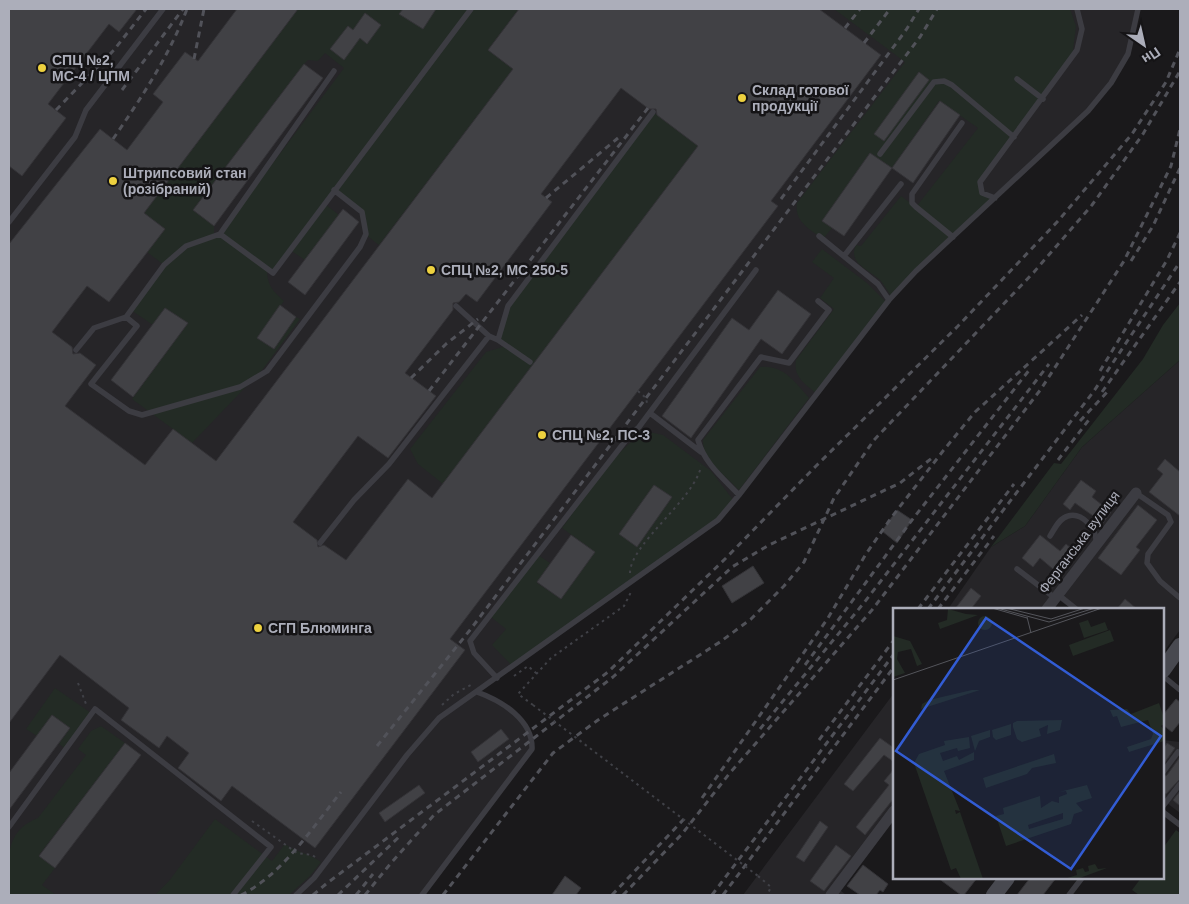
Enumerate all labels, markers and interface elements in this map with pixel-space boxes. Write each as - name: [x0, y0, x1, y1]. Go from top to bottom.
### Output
- north arrow: [1119, 20, 1169, 70]
- text: Пн: [1139, 44, 1163, 68]
- place label: СПЦ №2, МС-4 / ЦПМ: [52, 52, 130, 84]
- marker: СПЦ №2, МС-4 / ЦПМ: [36, 62, 48, 74]
- place label: Склад готової продукції: [752, 82, 850, 114]
- marker: Склад готової продукції: [736, 92, 748, 104]
- place label: Штрипсовий стан (розібраний): [123, 165, 246, 197]
- marker: Штрипсовий стан (розібраний): [107, 175, 119, 187]
- place label: СПЦ №2, МС 250-5: [441, 262, 568, 278]
- marker: СПЦ №2, МС 250-5: [425, 264, 437, 276]
- place label: СПЦ №2, ПС-3: [552, 427, 650, 443]
- marker: СПЦ №2, ПС-3: [536, 429, 548, 441]
- street label: Ферганська вулиця: [1035, 488, 1123, 596]
- inset map: [893, 608, 1164, 879]
- place label: СГП Блюминга: [268, 620, 372, 636]
- marker: СГП Блюминга: [252, 622, 264, 634]

